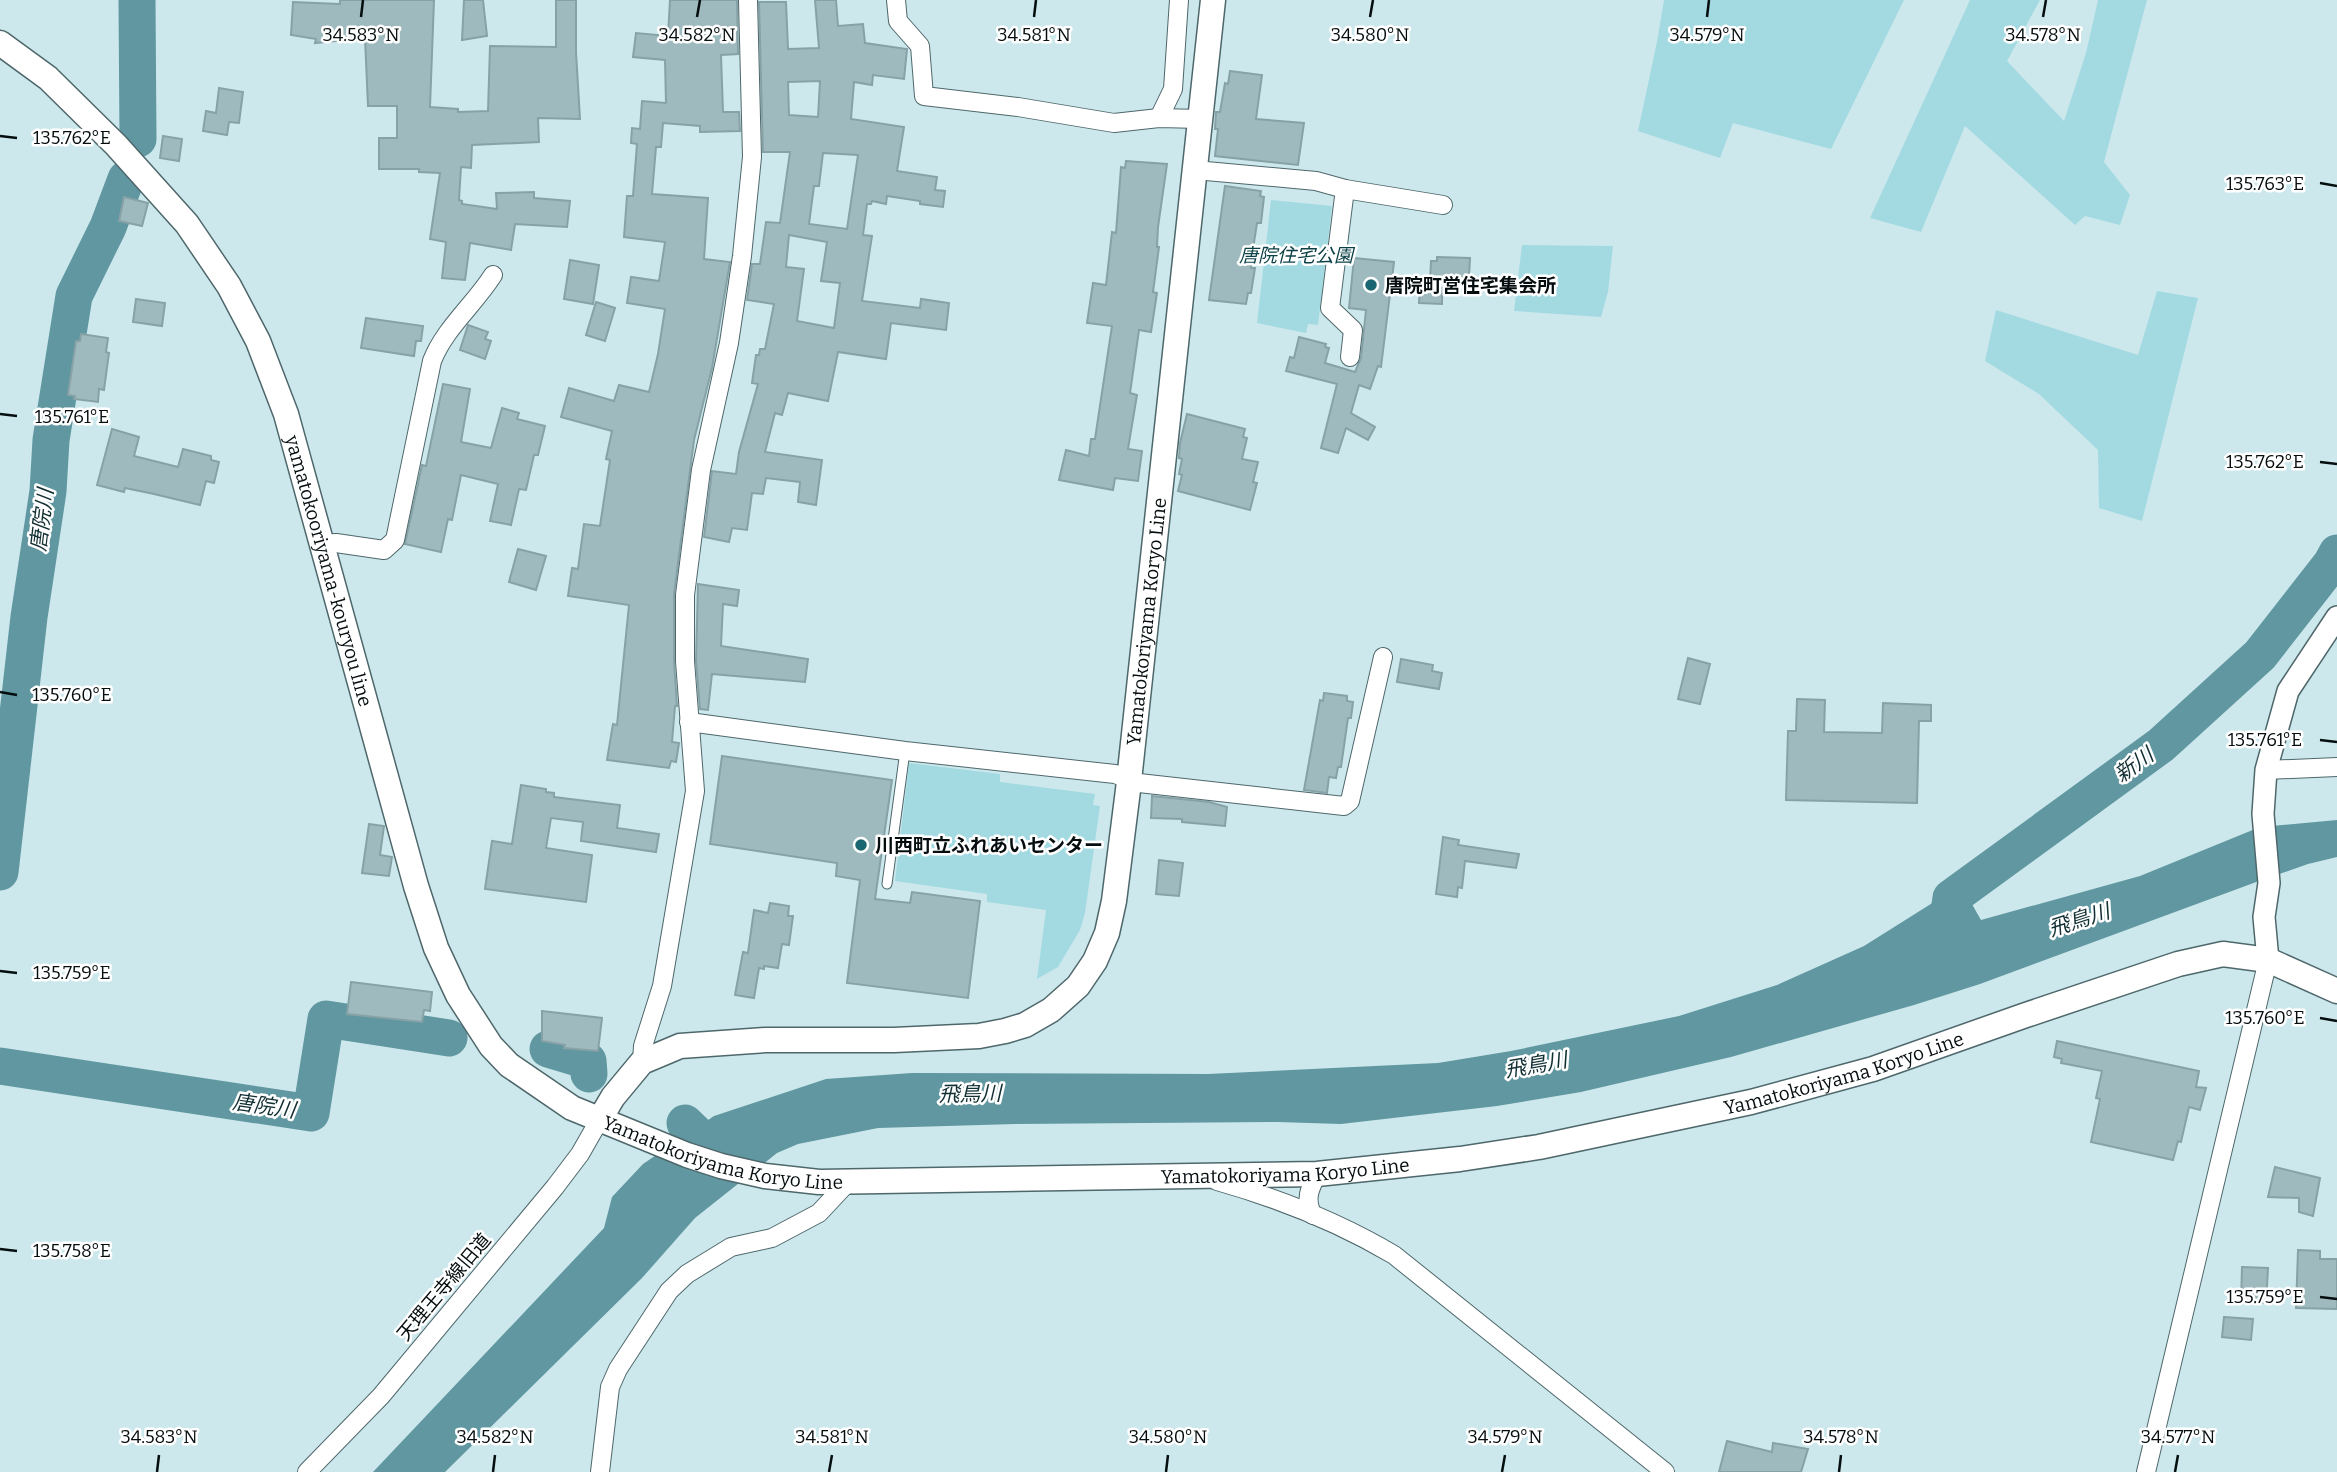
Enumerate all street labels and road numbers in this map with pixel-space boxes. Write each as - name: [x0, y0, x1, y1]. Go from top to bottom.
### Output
- street label: yamatokooriyama-kouryou line: [281, 432, 377, 709]
- street label: Yamatokoriyama Koryo Line: [1121, 496, 1171, 746]
- street label: Yamatokoriyama Koryo Line: [1722, 1027, 1966, 1119]
- street label: Yamatokoriyama Koryo Line: [599, 1110, 843, 1194]
- street label: Yamatokoriyama Koryo Line: [1161, 1153, 1411, 1188]
- street label: 天理王寺線旧道: [392, 1229, 496, 1345]

